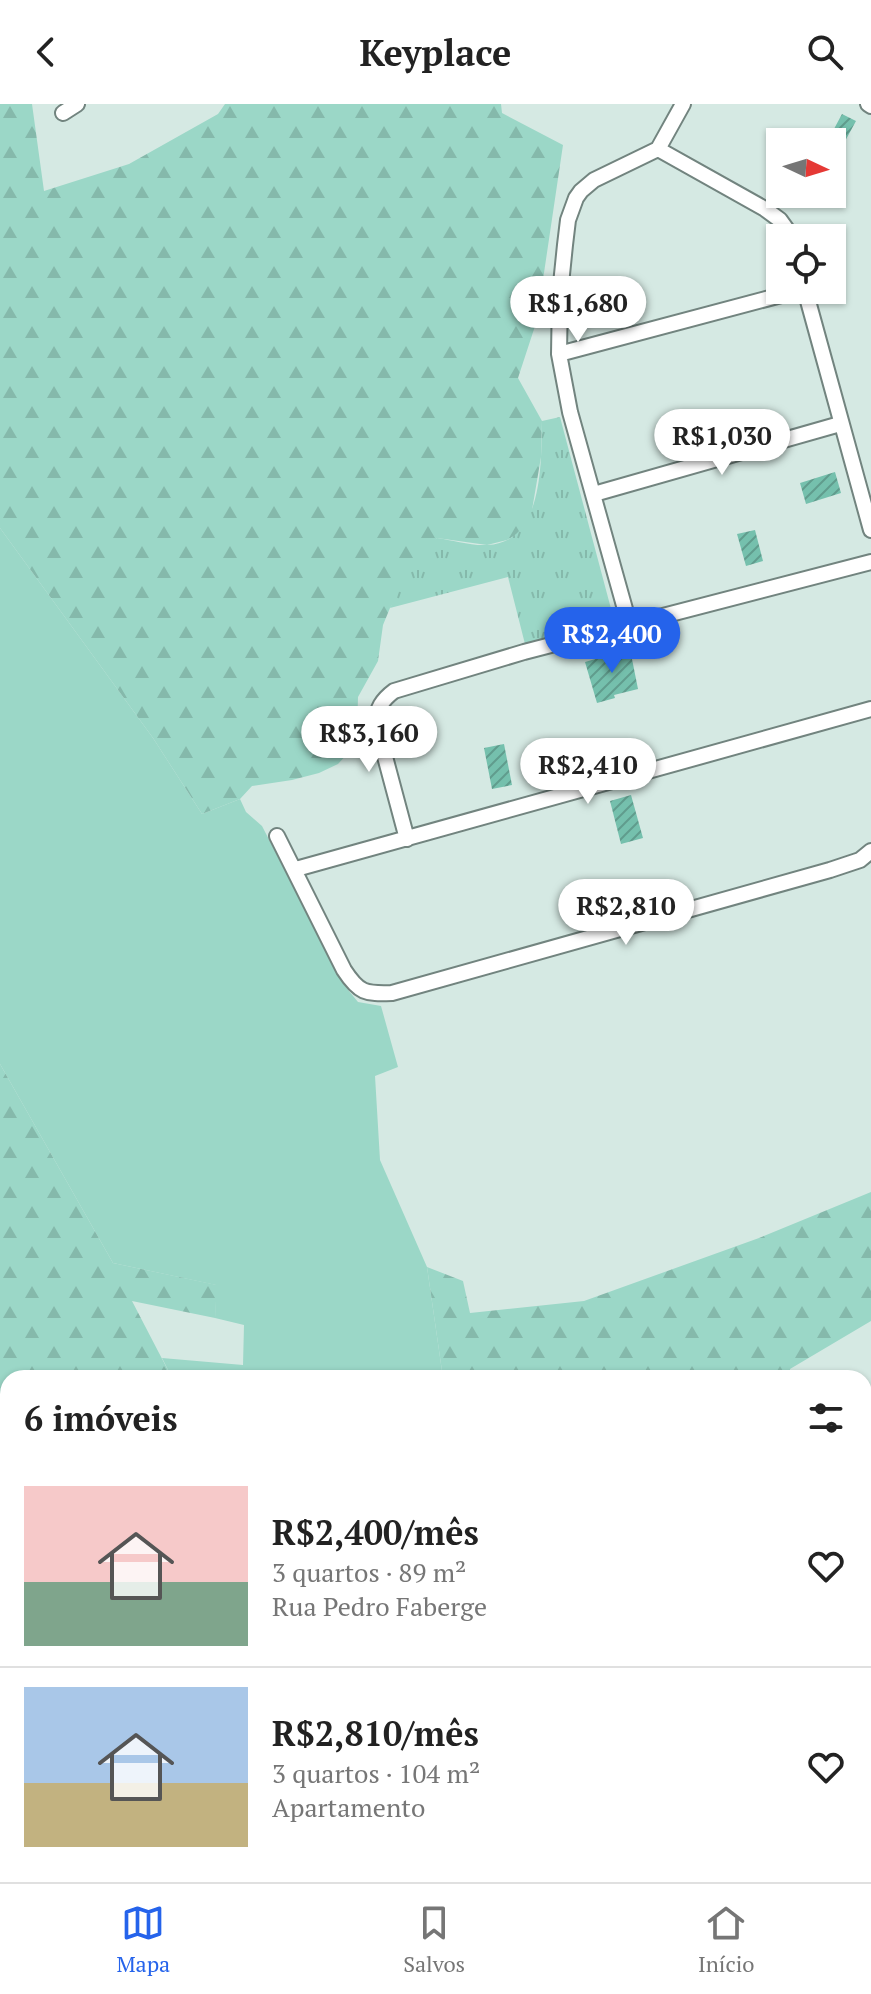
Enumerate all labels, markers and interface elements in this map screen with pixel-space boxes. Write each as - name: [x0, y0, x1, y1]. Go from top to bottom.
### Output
- text: Keyplace: [360, 29, 511, 76]
- icon: back: [24, 30, 68, 74]
- icon: search: [803, 30, 847, 74]
- north arrow: [766, 128, 846, 208]
- map controls: [766, 128, 846, 304]
- button: locate: [766, 224, 846, 304]
- pin: R$1,680: [504, 276, 652, 344]
- text: R$1,680: [528, 285, 628, 319]
- pin: R$1,030: [648, 409, 796, 477]
- text: R$1,030: [672, 418, 772, 452]
- pin: R$2,400: [538, 607, 686, 675]
- text: R$2,400: [562, 616, 662, 650]
- pin: R$3,160: [295, 706, 443, 774]
- text: R$3,160: [319, 715, 419, 749]
- pin: R$2,410: [514, 738, 662, 806]
- text: R$2,410: [538, 747, 638, 781]
- pin: R$2,810: [552, 879, 700, 947]
- text: R$2,810: [576, 888, 676, 922]
- text: 6 imóveis: [24, 1396, 178, 1441]
- icon: filters: [804, 1396, 848, 1440]
- text: R$2,400/mês: [272, 1510, 479, 1555]
- icon: home: [88, 1518, 184, 1614]
- icon: heart: [804, 1544, 848, 1588]
- text: 3 quartos · 89 m²: [272, 1555, 466, 1589]
- text: Rua Pedro Faberge: [272, 1589, 487, 1623]
- text: R$2,810/mês: [272, 1711, 479, 1756]
- icon: home: [88, 1719, 184, 1815]
- icon: heart: [804, 1745, 848, 1789]
- text: 3 quartos · 104 m²: [272, 1756, 480, 1790]
- text: Apartamento: [272, 1790, 425, 1824]
- tab: Mapa: [116, 1901, 170, 1978]
- tab: Salvos: [403, 1901, 465, 1978]
- tab: Início: [698, 1901, 755, 1978]

